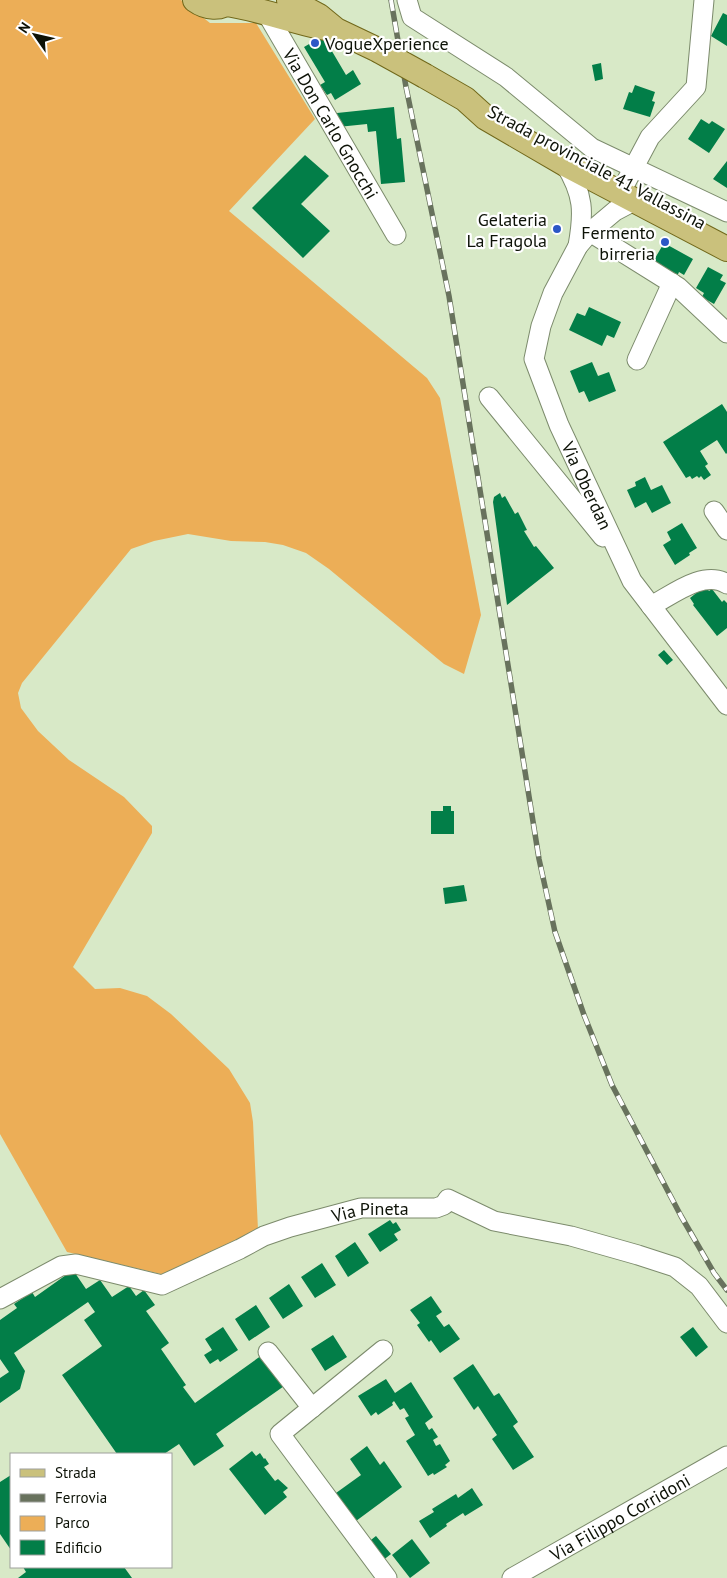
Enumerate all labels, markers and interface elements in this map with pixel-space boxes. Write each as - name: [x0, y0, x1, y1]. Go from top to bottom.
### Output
- north arrow: [10, 10, 60, 60]
- text: N: [14, 19, 34, 37]
- place label: VogueXperience: [324, 32, 449, 55]
- marker: VogueXperience: [309, 37, 321, 49]
- street label: Via Don Carlo Gnocchi: [278, 43, 384, 203]
- street label: Strada provinciale 41 Vallassina: [484, 100, 710, 234]
- place label: Gelateria La Fragola: [466, 208, 547, 252]
- place label: Fermento birreria: [581, 221, 655, 265]
- marker: Gelateria La Fragola: [551, 223, 563, 235]
- marker: Fermento birreria: [659, 236, 671, 248]
- street label: Via Oberdan: [556, 437, 618, 533]
- street label: Via Pineta: [328, 1197, 409, 1227]
- legend: [10, 1453, 172, 1568]
- text: Strada: [55, 1463, 96, 1482]
- street label: Via Filippo Corridoni: [545, 1468, 694, 1566]
- text: Ferrovia: [55, 1488, 107, 1507]
- text: Parco: [55, 1513, 90, 1532]
- text: Edificio: [55, 1538, 102, 1557]

